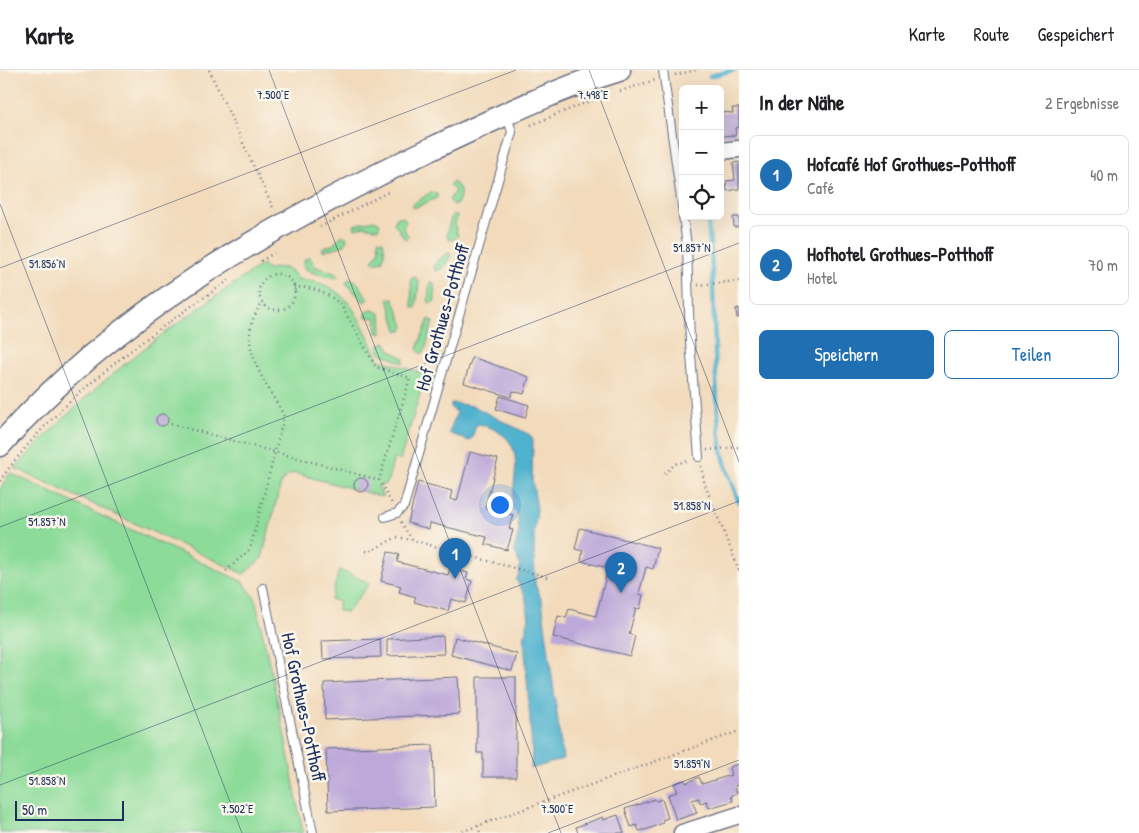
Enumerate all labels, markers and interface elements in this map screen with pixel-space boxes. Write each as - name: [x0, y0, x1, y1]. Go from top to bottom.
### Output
- text: Karte: [25, 19, 74, 51]
- text: Karte: [909, 22, 946, 47]
- text: Route: [974, 22, 1010, 47]
- text: Gespeichert: [1038, 22, 1114, 47]
- map controls: [679, 85, 724, 220]
- button: +: [679, 85, 724, 130]
- text: 7.500°E: [257, 86, 290, 103]
- text: 7.498°E: [578, 86, 609, 103]
- text: In der Nähe: [759, 88, 844, 117]
- text: 2 Ergebnisse: [1045, 92, 1119, 114]
- button: −: [679, 130, 724, 175]
- text: Hofcafé Hof Grothues-Potthoff: [807, 151, 1016, 177]
- text: 1: [773, 164, 779, 186]
- text: 40 m: [1090, 164, 1118, 186]
- button: locate: [679, 175, 724, 220]
- text: Café: [807, 177, 834, 199]
- text: 51.857°N: [673, 239, 711, 256]
- street label: Hof Grothues-Potthoff: [409, 240, 475, 394]
- text: Hofhotel Grothues-Potthoff: [807, 241, 994, 267]
- text: 2: [772, 254, 780, 276]
- text: 70 m: [1088, 254, 1118, 276]
- text: 51.856°N: [29, 255, 65, 272]
- text: Hotel: [807, 267, 837, 289]
- button: Speichern: [759, 330, 934, 379]
- button: Teilen: [944, 330, 1119, 379]
- your location: [487, 492, 513, 518]
- text: 51.858°N: [674, 497, 710, 514]
- text: 51.857°N: [28, 513, 66, 530]
- pin: 1: [439, 538, 471, 579]
- pin: 2: [605, 552, 637, 593]
- street label: Hof Grothues-Potthoff: [275, 630, 333, 784]
- text: 51.859°N: [674, 755, 710, 772]
- text: 51.858°N: [29, 772, 65, 789]
- scale bar: [15, 798, 124, 821]
- text: 50 m: [22, 800, 47, 819]
- text: 7.502°E: [221, 800, 254, 817]
- text: 7.500°E: [541, 800, 574, 817]

